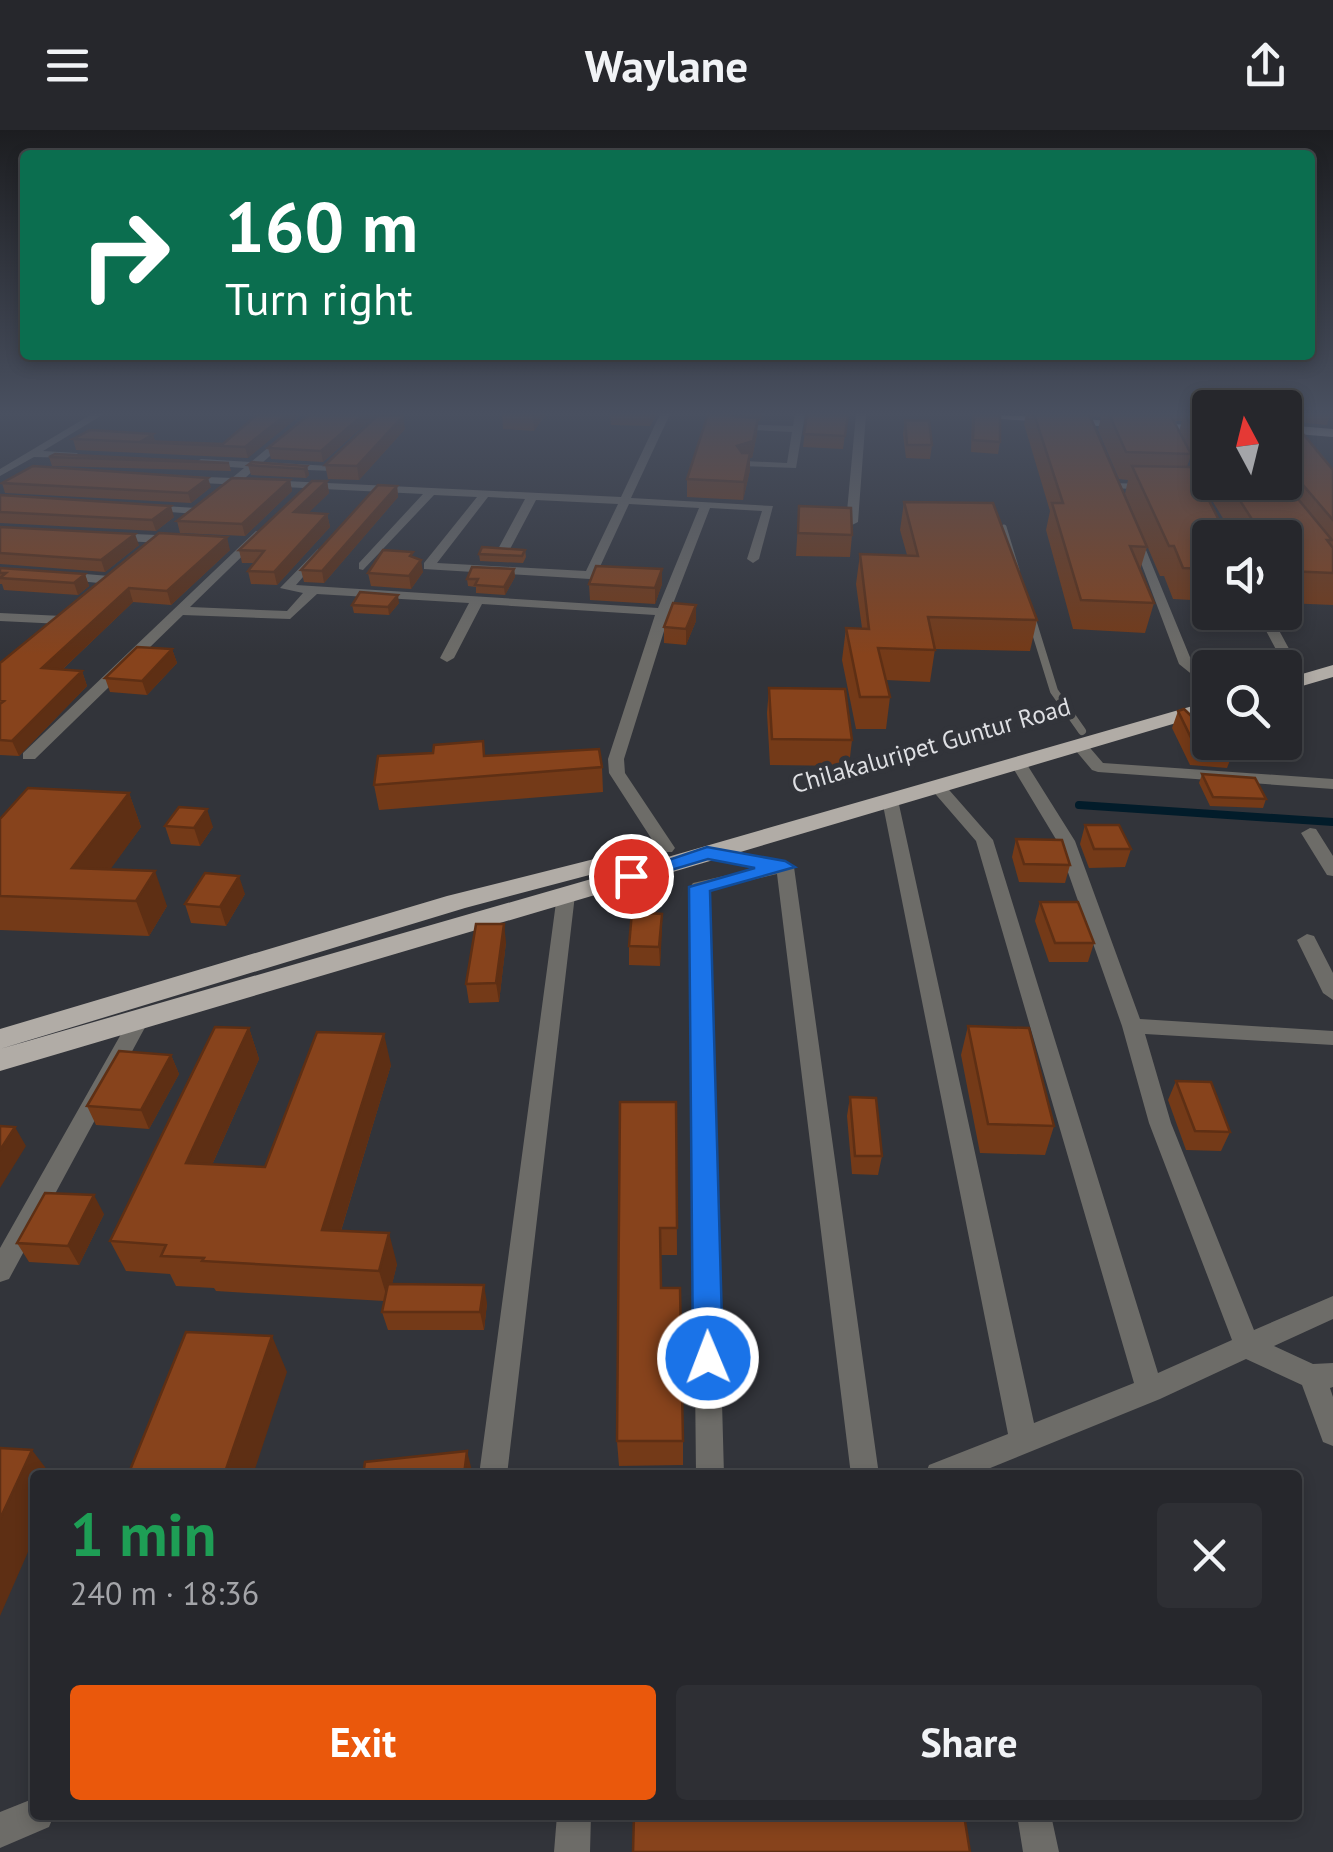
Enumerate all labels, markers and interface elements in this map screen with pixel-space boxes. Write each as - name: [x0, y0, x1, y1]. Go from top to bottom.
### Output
- text: Waylane: [585, 36, 748, 94]
- icon: menu: [40, 38, 95, 93]
- icon: share: [1238, 38, 1293, 93]
- text: 160 m: [225, 181, 418, 271]
- icon: right: [60, 190, 190, 320]
- text: Turn right: [225, 269, 413, 327]
- north arrow: [1192, 390, 1302, 500]
- map controls: [1192, 390, 1302, 760]
- button: sound: [1192, 520, 1302, 630]
- button: search: [1192, 650, 1302, 760]
- street label: Chilakaluripet Guntur Road: [788, 690, 1074, 800]
- pin: [589, 834, 674, 919]
- icon: arrive: [604, 849, 659, 904]
- position arrow: [656, 1306, 760, 1410]
- text: 1 min: [70, 1495, 216, 1573]
- button: close: [1157, 1503, 1262, 1608]
- text: 240 m · 18:36: [70, 1572, 259, 1614]
- button: Exit: [70, 1685, 656, 1800]
- button: Share: [676, 1685, 1262, 1800]

